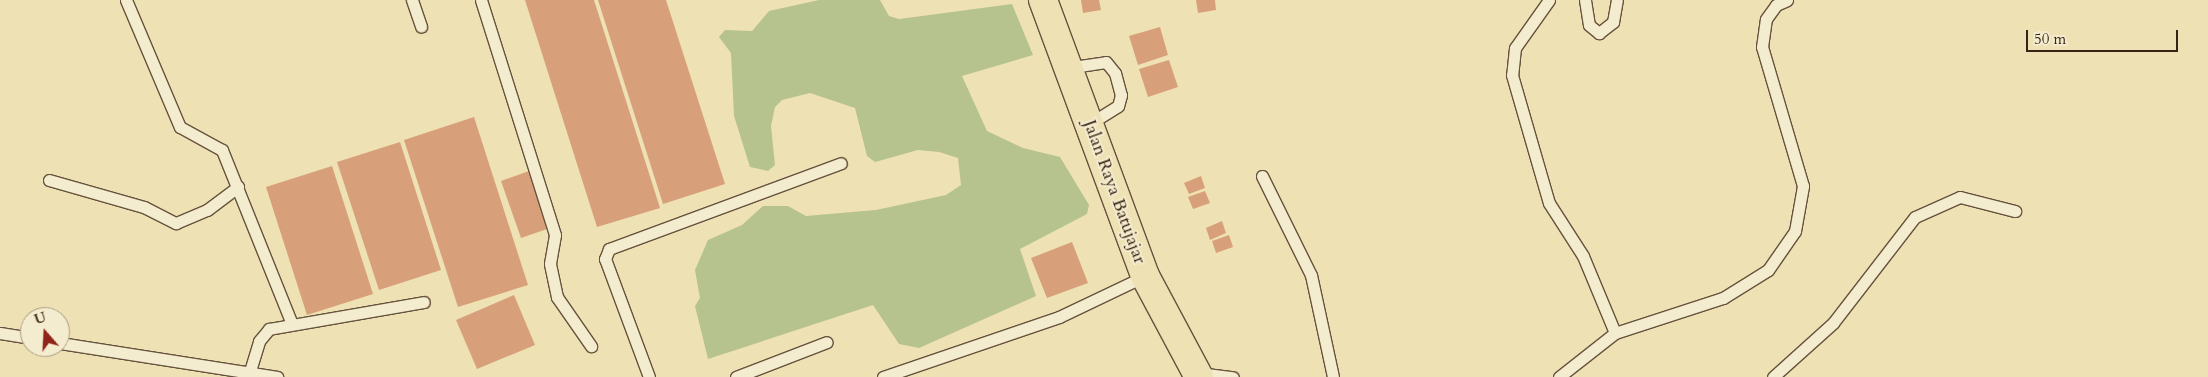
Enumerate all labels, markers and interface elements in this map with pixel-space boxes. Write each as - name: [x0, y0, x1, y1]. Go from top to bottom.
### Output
- scale bar: [2028, 20, 2180, 52]
- text: 50 m: [2034, 29, 2066, 49]
- street label: Jalan Raya Batujajar: [1078, 117, 1150, 267]
- north arrow: [20, 307, 70, 357]
- text: U: [32, 307, 49, 329]

